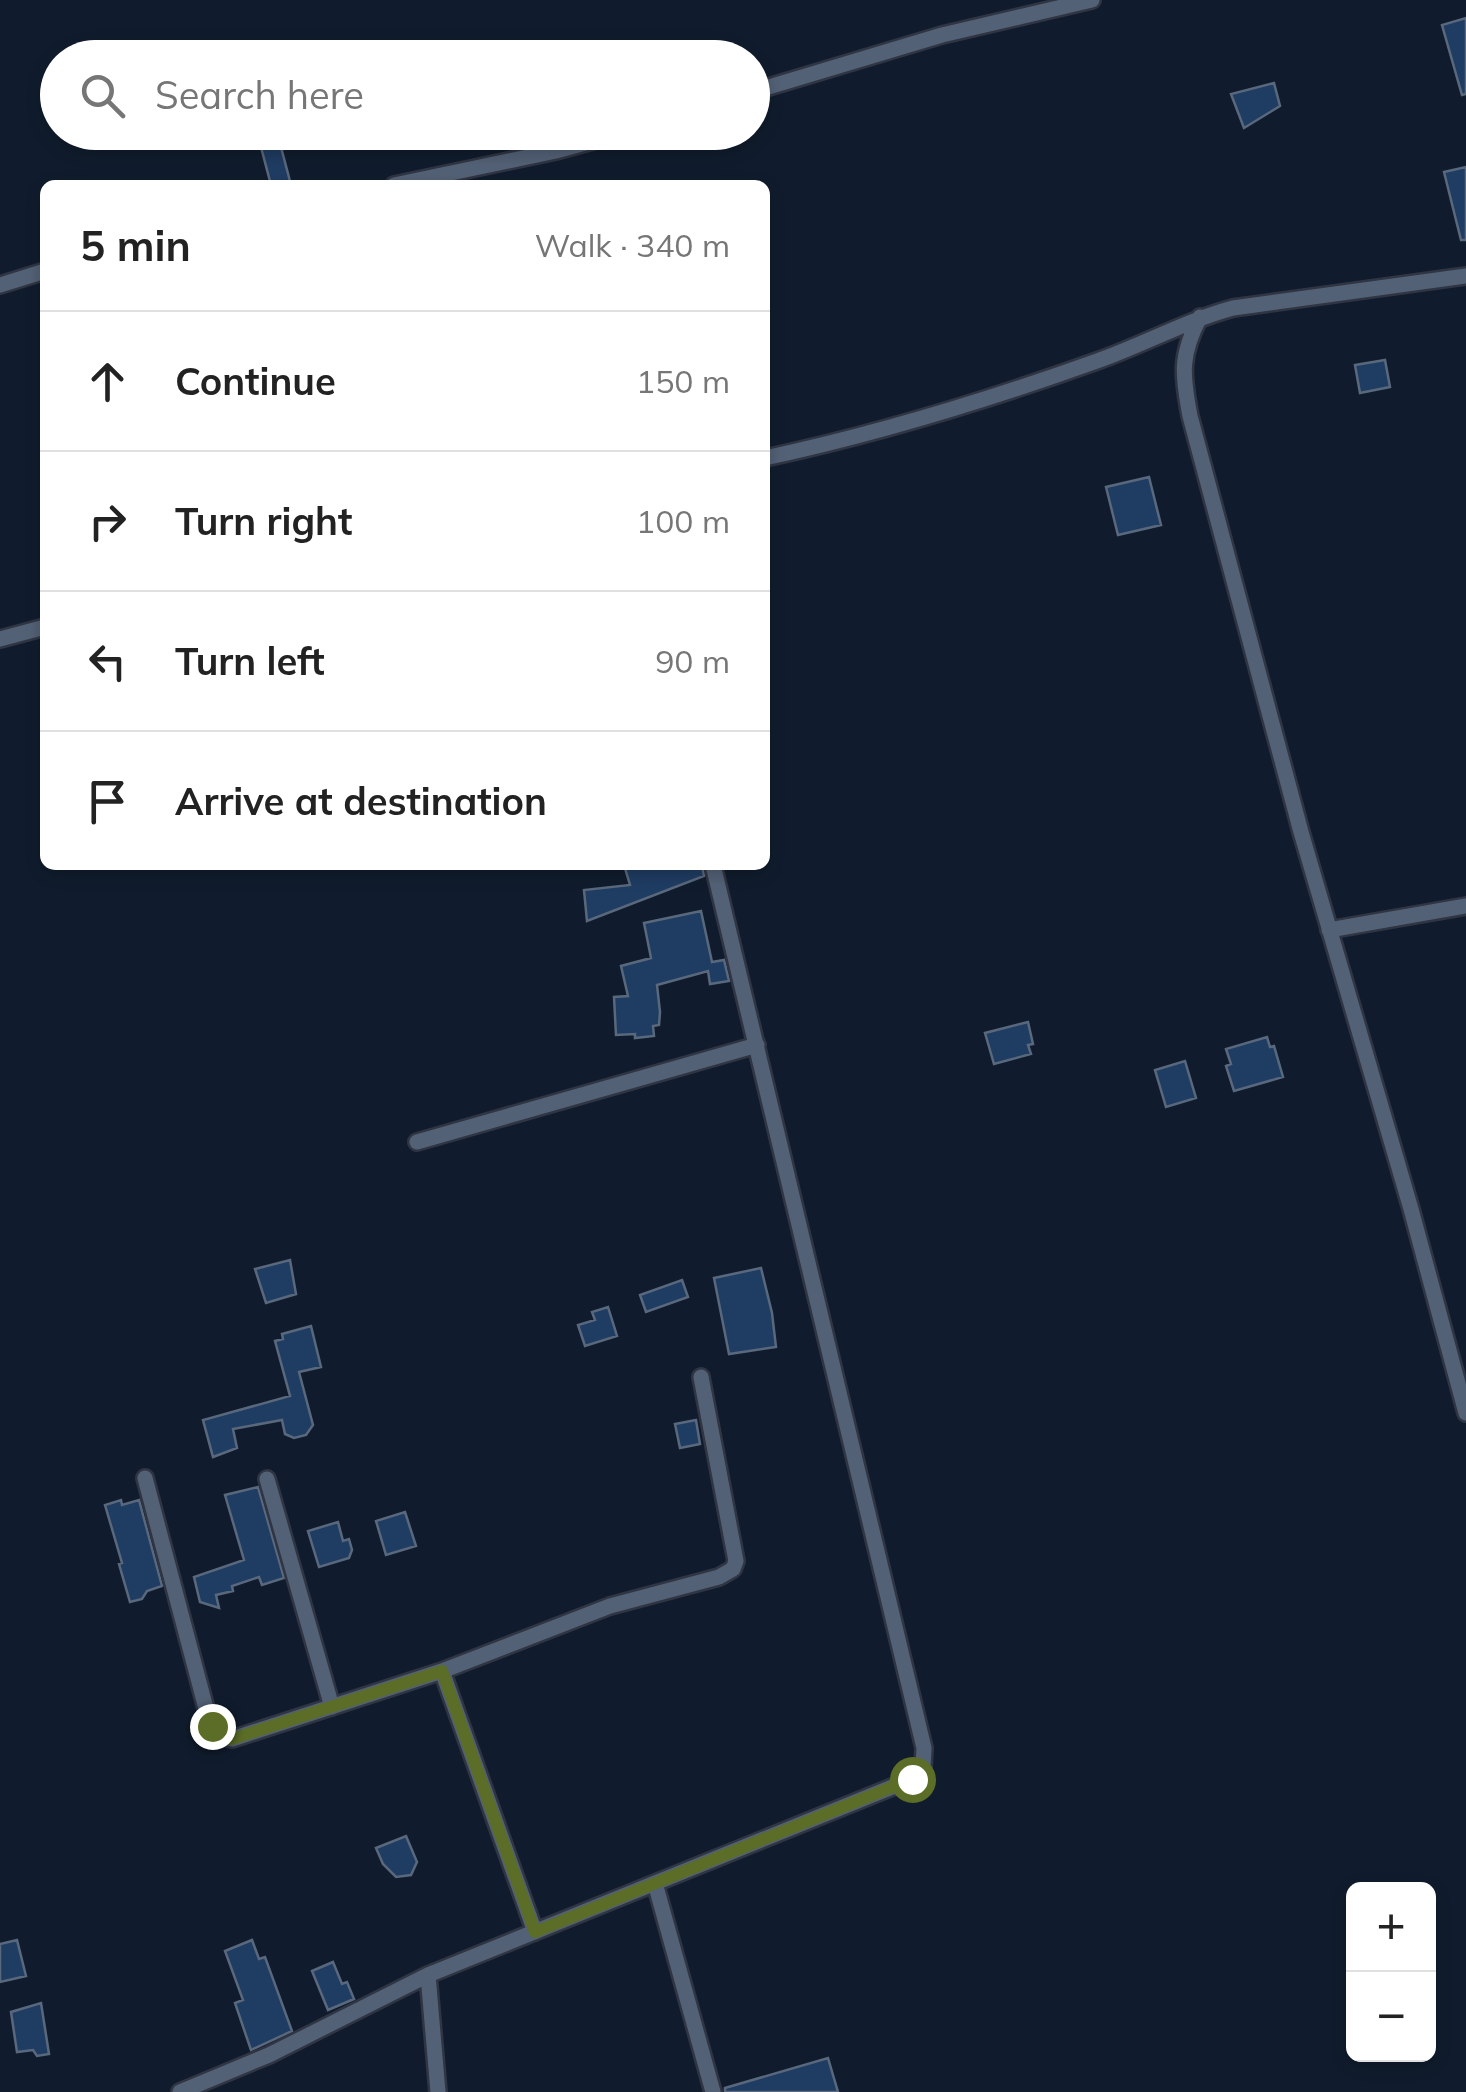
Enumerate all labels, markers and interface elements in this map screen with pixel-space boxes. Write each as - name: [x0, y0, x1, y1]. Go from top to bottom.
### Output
- search box: [40, 40, 770, 150]
- icon: search: [75, 68, 130, 123]
- text: Search here: [155, 71, 364, 119]
- text: 5 min: [80, 219, 191, 272]
- text: Walk · 340 m: [535, 225, 730, 265]
- icon: ahead: [80, 354, 135, 409]
- text: Continue: [175, 357, 336, 405]
- text: 150 m: [636, 361, 730, 401]
- icon: right: [80, 494, 135, 549]
- text: Turn right: [175, 497, 352, 545]
- text: 100 m: [636, 501, 730, 541]
- icon: left: [80, 634, 135, 689]
- text: Turn left: [175, 637, 325, 685]
- text: 90 m: [655, 641, 730, 681]
- icon: arrive: [80, 774, 135, 829]
- text: Arrive at destination: [175, 777, 547, 825]
- route end: [190, 1704, 236, 1750]
- route start: [890, 1757, 936, 1803]
- map controls: [1346, 1882, 1436, 2062]
- button: +: [1346, 1882, 1436, 1972]
- button: −: [1346, 1972, 1436, 2062]

